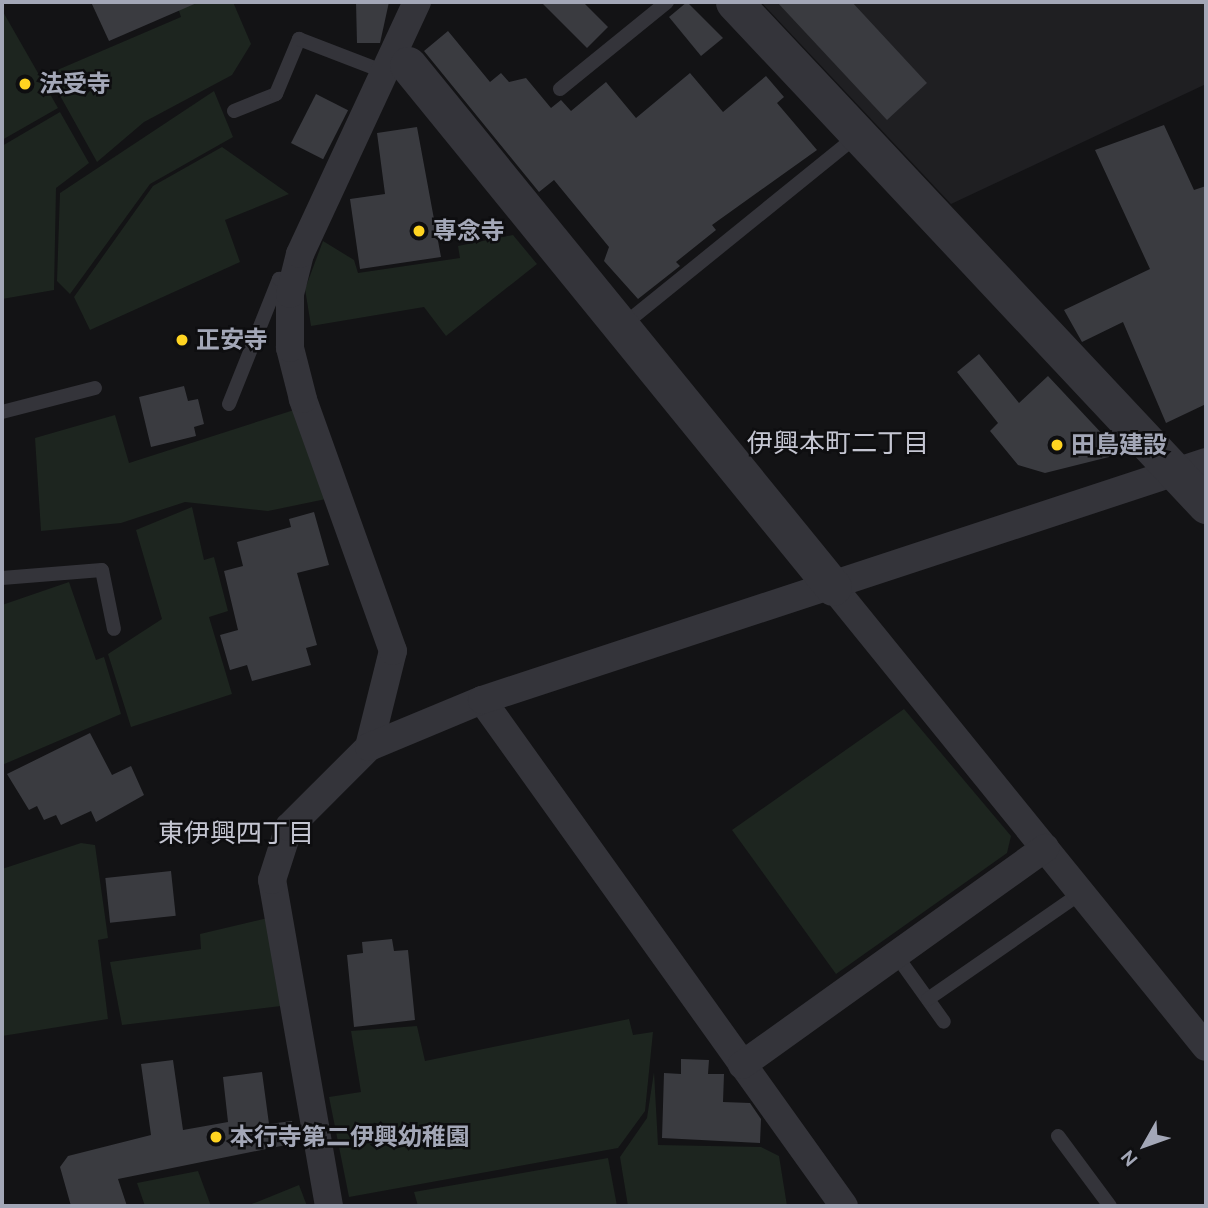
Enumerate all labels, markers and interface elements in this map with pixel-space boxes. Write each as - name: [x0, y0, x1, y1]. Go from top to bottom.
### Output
- place label: 法受寺: [39, 70, 111, 98]
- marker: 法受寺: [17, 76, 33, 92]
- place label: 専念寺: [433, 217, 505, 245]
- marker: 専念寺: [411, 223, 427, 239]
- place label: 正安寺: [196, 326, 268, 354]
- marker: 正安寺: [174, 332, 190, 348]
- district label: 伊興本町二丁目: [747, 427, 929, 459]
- place label: 田島建設: [1071, 431, 1167, 459]
- marker: 田島建設: [1049, 437, 1065, 453]
- district label: 東伊興四丁目: [158, 817, 314, 849]
- north arrow: [1110, 1110, 1180, 1180]
- place label: 本行寺第二伊興幼稚園: [230, 1123, 470, 1151]
- marker: 本行寺第二伊興幼稚園: [208, 1129, 224, 1145]
- text: N: [1116, 1146, 1142, 1171]

